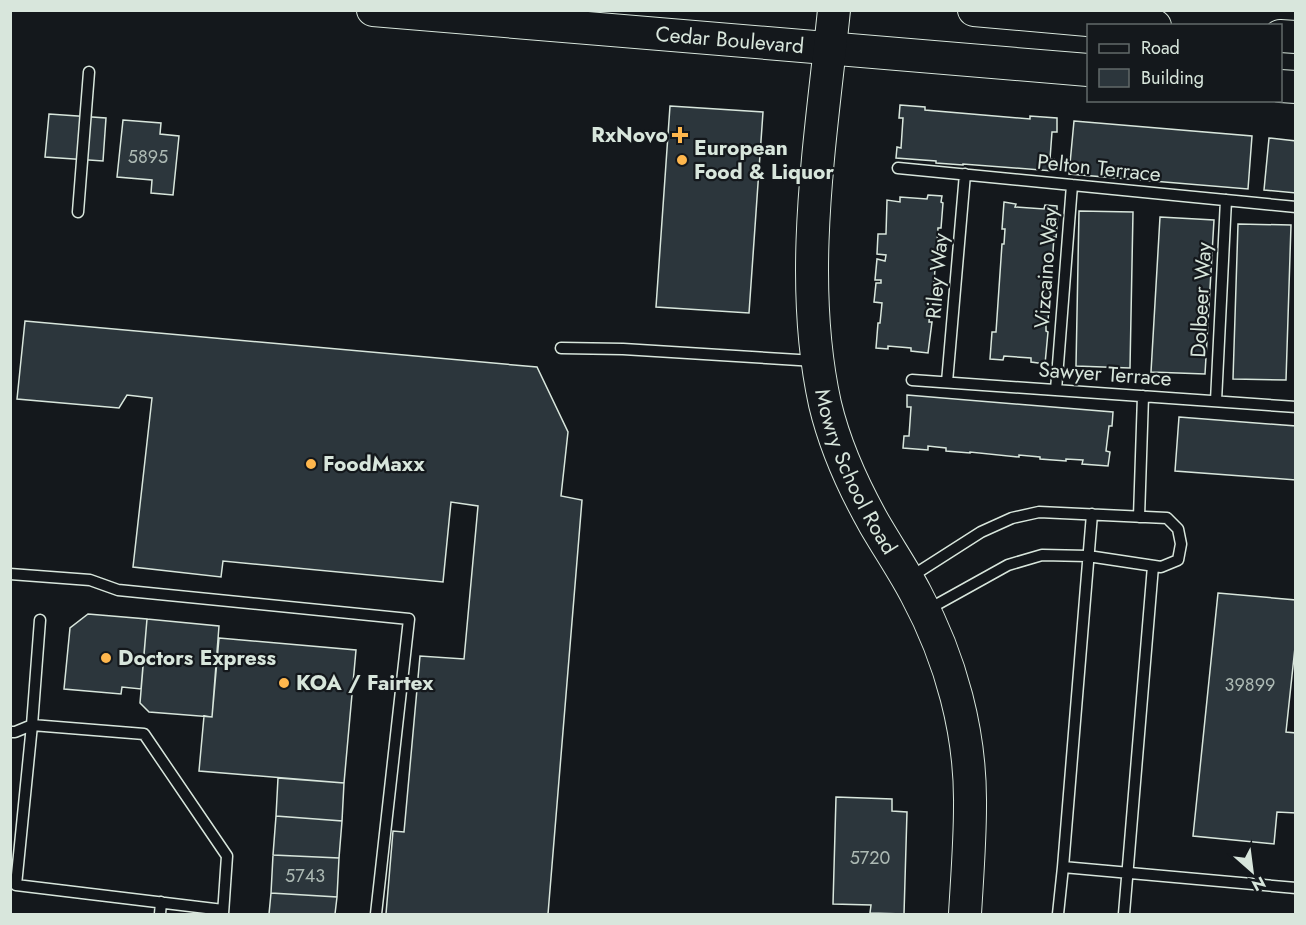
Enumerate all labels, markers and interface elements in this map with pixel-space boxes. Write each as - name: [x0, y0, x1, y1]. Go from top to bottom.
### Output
- street label: Cedar Boulevard: [654, 19, 805, 61]
- legend: [1087, 24, 1282, 102]
- text: Road: [1141, 35, 1180, 61]
- text: Building: [1141, 65, 1204, 91]
- place label: RxNovo: [591, 120, 668, 150]
- marker: RxNovo: [673, 128, 687, 142]
- place label: European Food & Liquor: [694, 133, 834, 187]
- house number: 5895: [128, 144, 168, 170]
- street label: Pelton Terrace: [1036, 147, 1163, 189]
- marker: European Food & Liquor: [675, 153, 689, 167]
- street label: Vizcaino Way: [1027, 206, 1065, 329]
- street label: Riley Way: [918, 231, 956, 320]
- street label: Dolbeer Way: [1183, 241, 1219, 359]
- street label: Sawyer Terrace: [1037, 354, 1173, 394]
- street label: Mowry School Road: [807, 386, 904, 560]
- place label: FoodMaxx: [323, 449, 426, 479]
- marker: FoodMaxx: [304, 457, 318, 471]
- place label: Doctors Express: [118, 643, 276, 673]
- marker: Doctors Express: [99, 651, 113, 665]
- place label: KOA / Fairtex: [296, 668, 434, 698]
- house number: 39899: [1225, 672, 1275, 698]
- marker: KOA / Fairtex: [277, 676, 291, 690]
- north arrow: [1222, 841, 1282, 901]
- house number: 5720: [850, 845, 891, 871]
- house number: 5743: [285, 863, 325, 889]
- text: N: [1248, 871, 1270, 897]

